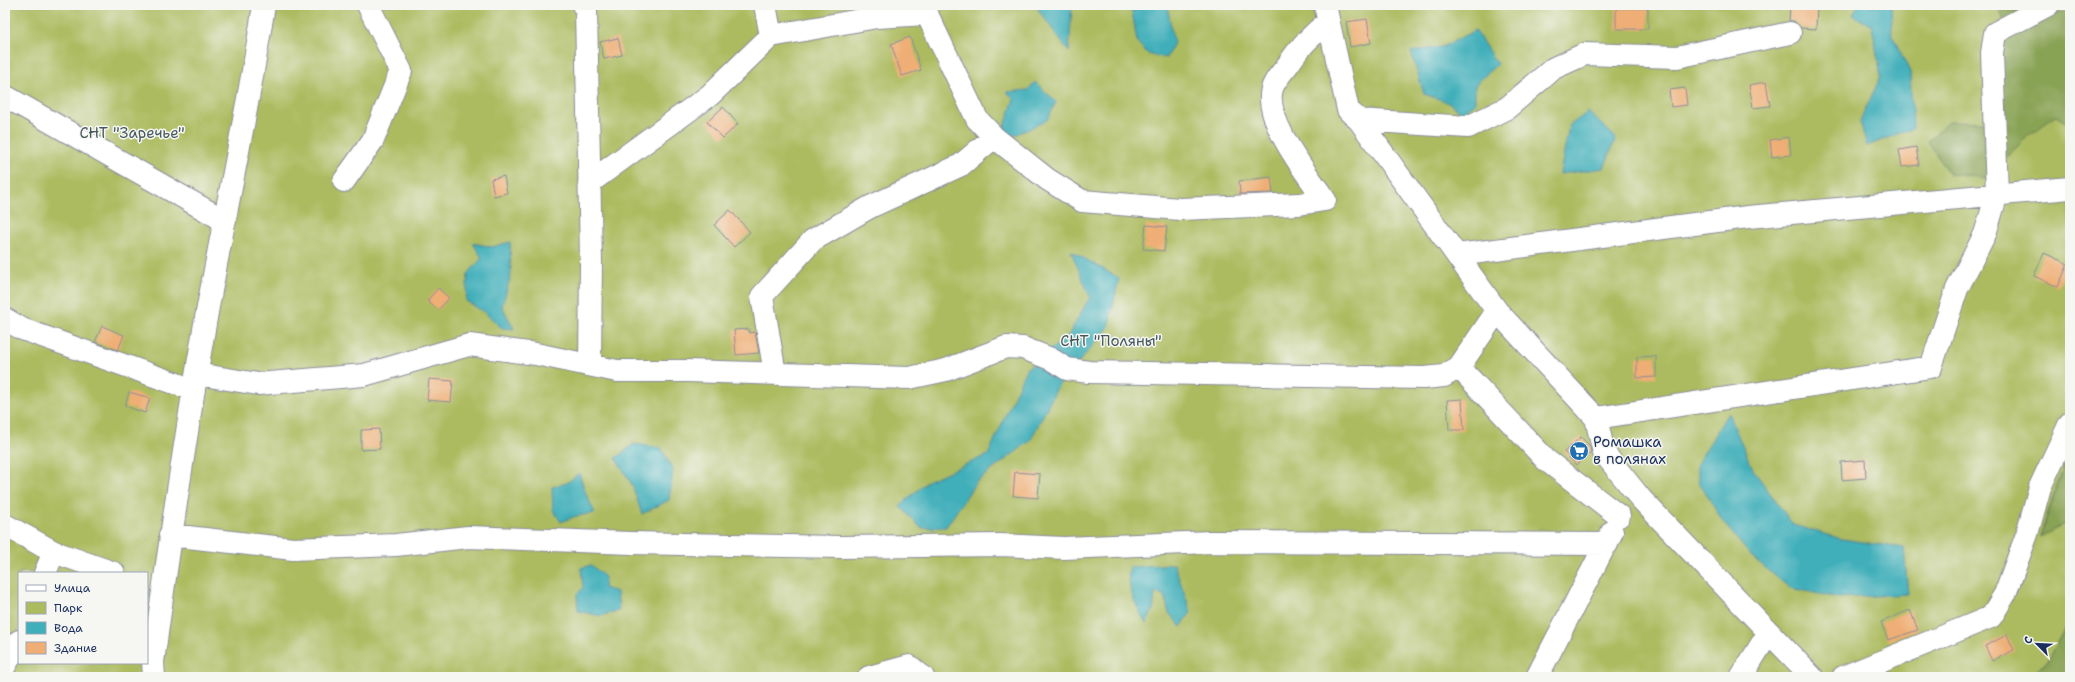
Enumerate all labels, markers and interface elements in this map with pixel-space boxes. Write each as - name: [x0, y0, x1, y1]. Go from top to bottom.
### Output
- park label: СНТ "Заречье": [79, 123, 185, 143]
- park label: СНТ "Поляны": [1060, 331, 1162, 351]
- place label: Ромашка в полянах: [1593, 432, 1666, 469]
- supermarket icon: Ромашка в полянах: [1568, 440, 1590, 462]
- legend: [18, 572, 148, 664]
- text: Улица: [54, 580, 91, 596]
- text: Парк: [54, 600, 83, 616]
- text: Вода: [54, 620, 83, 636]
- north arrow: [2017, 624, 2057, 664]
- text: С: [2020, 634, 2037, 646]
- text: Здание: [54, 640, 98, 656]

